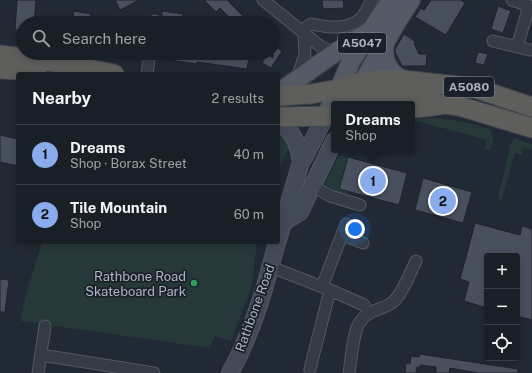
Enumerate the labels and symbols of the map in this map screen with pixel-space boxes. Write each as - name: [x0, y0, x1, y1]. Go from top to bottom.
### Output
- road number: A5047: [338, 33, 386, 53]
- road number: A5080: [444, 77, 494, 97]
- pin: 1: [360, 166, 386, 196]
- pin: 2: [430, 186, 456, 216]
- your location: [345, 219, 365, 239]
- street label: Rathbone Road: [232, 262, 278, 354]
- place label: Rathbone Road Skateboard Park: [85, 269, 186, 299]
- marker: Rathbone Road Skateboard Park: [189, 278, 199, 288]

